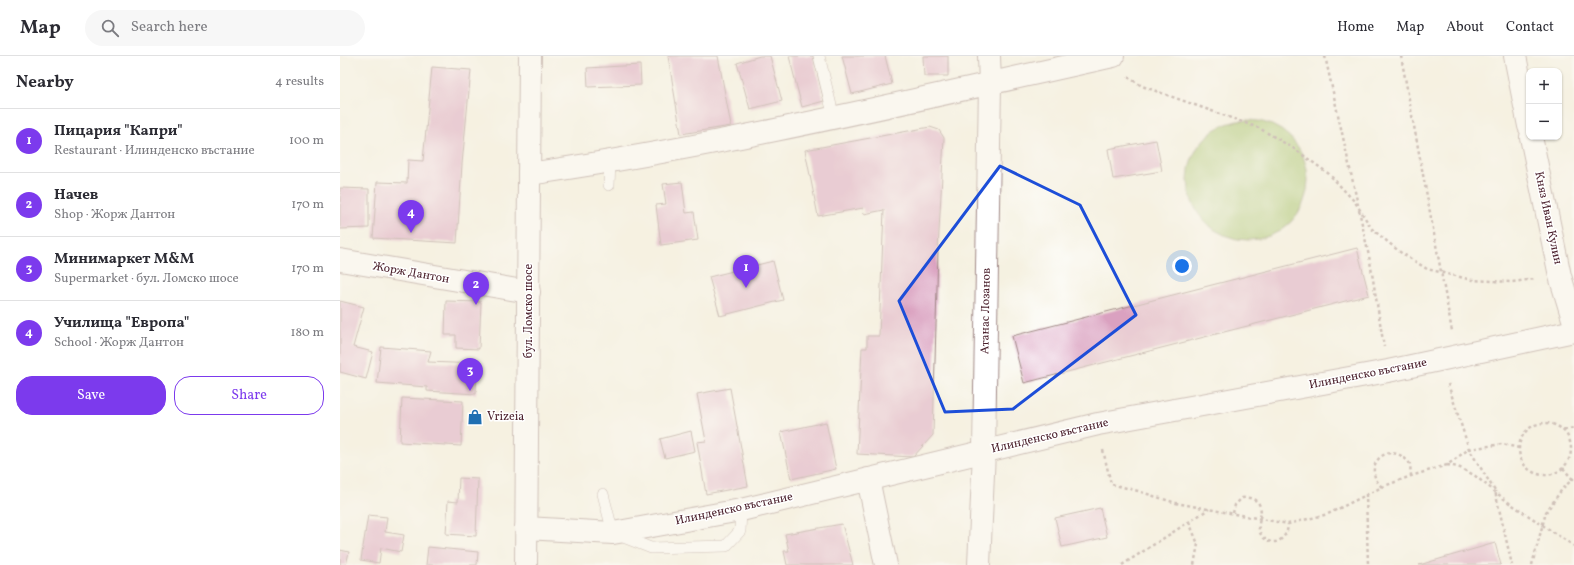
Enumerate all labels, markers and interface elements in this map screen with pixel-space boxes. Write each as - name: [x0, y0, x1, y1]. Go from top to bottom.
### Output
- search box: [85, 10, 365, 46]
- text: Map: [20, 15, 61, 41]
- icon: search: [99, 17, 121, 39]
- text: Search here: [131, 17, 208, 38]
- text: Home: [1337, 18, 1374, 37]
- text: Map: [1396, 18, 1424, 37]
- text: About: [1446, 18, 1484, 37]
- text: Contact: [1506, 18, 1554, 37]
- map controls: [1526, 68, 1562, 140]
- button: +: [1526, 68, 1562, 104]
- text: Nearby: [16, 71, 74, 94]
- text: 4 results: [275, 73, 324, 91]
- button: −: [1526, 104, 1562, 140]
- text: Пицария "Капри": [54, 121, 183, 142]
- text: 1: [26, 132, 32, 150]
- text: 100 m: [289, 132, 324, 150]
- text: Restaurant · Илинденско въстание: [54, 142, 255, 160]
- street label: Княз Иван Кулин: [1530, 170, 1566, 266]
- text: Начев: [54, 185, 98, 206]
- text: 2: [26, 196, 32, 214]
- text: 170 m: [291, 196, 324, 214]
- pin: 4: [398, 200, 424, 233]
- text: Shop · Жорж Дантон: [54, 206, 175, 224]
- text: Минимаркет М&М: [54, 249, 194, 270]
- pin: 1: [733, 255, 759, 288]
- your location: [1172, 256, 1192, 276]
- street label: Жорж Дантон: [371, 258, 451, 288]
- text: 3: [26, 260, 32, 278]
- text: 170 m: [291, 260, 324, 278]
- street label: бул. Ломско шосе: [521, 263, 537, 358]
- street label: Атанас Лозанов: [977, 268, 995, 354]
- text: Supermarket · бул. Ломско шосе: [54, 270, 239, 288]
- pin: 2: [463, 272, 489, 305]
- text: Училища "Европа": [54, 313, 189, 334]
- text: 4: [25, 324, 33, 342]
- text: 180 m: [290, 324, 324, 342]
- text: School · Жорж Дантон: [54, 334, 184, 352]
- street label: Илинденско въстание: [1308, 355, 1429, 393]
- pin: 3: [457, 358, 483, 391]
- button: Save: [16, 376, 166, 415]
- button: Share: [174, 376, 324, 415]
- shop icon: Vrizeia: [466, 408, 484, 426]
- place label: Vrizeia: [487, 409, 524, 425]
- street label: Илинденско въстание: [990, 415, 1111, 457]
- street label: Илинденско въстание: [674, 489, 795, 529]

